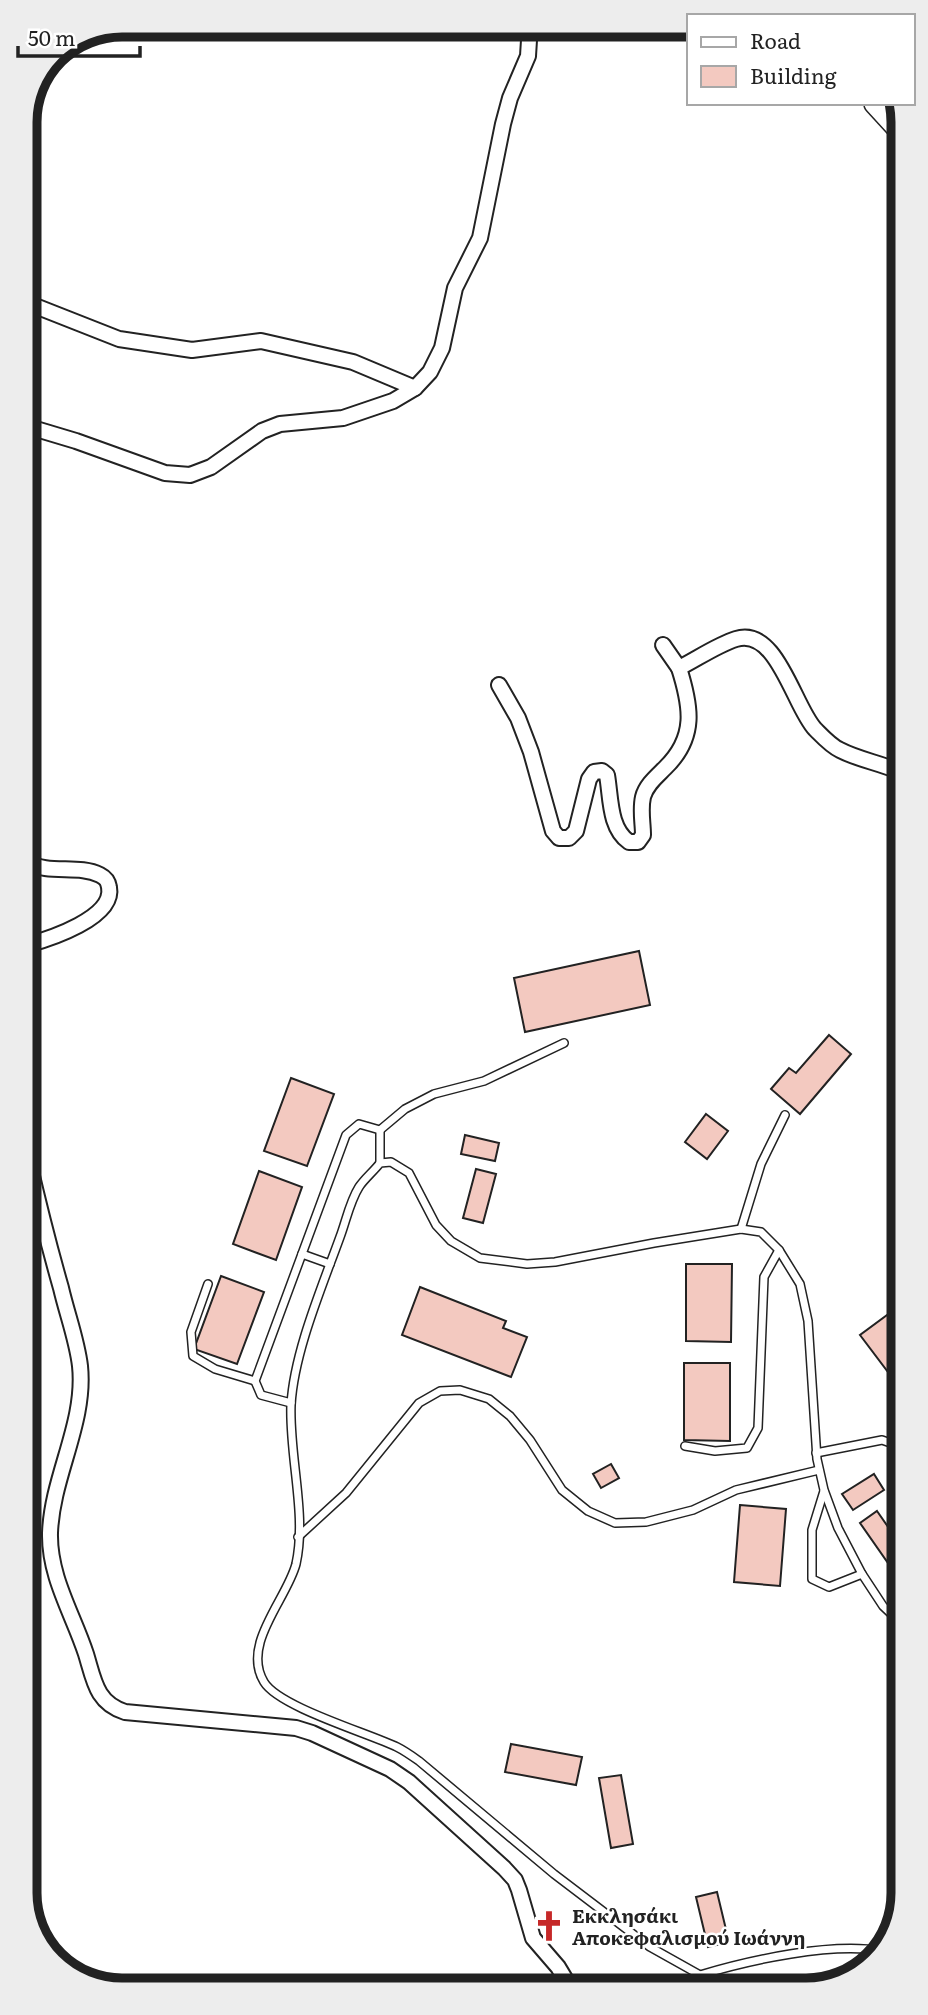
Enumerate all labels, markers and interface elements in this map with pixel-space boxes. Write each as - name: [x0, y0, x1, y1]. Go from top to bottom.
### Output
- scale bar: [18, 14, 140, 58]
- legend: [687, 14, 914, 105]
- text: 50 m: [28, 21, 75, 52]
- text: Road: [750, 24, 801, 55]
- text: Building: [750, 59, 837, 90]
- place label: Εκκλησάκι Αποκεφαλισμού Ιωάννη: [572, 1901, 805, 1951]
- church icon: Εκκλησάκι Αποκεφαλισμού Ιωάννη: [532, 1909, 566, 1943]

